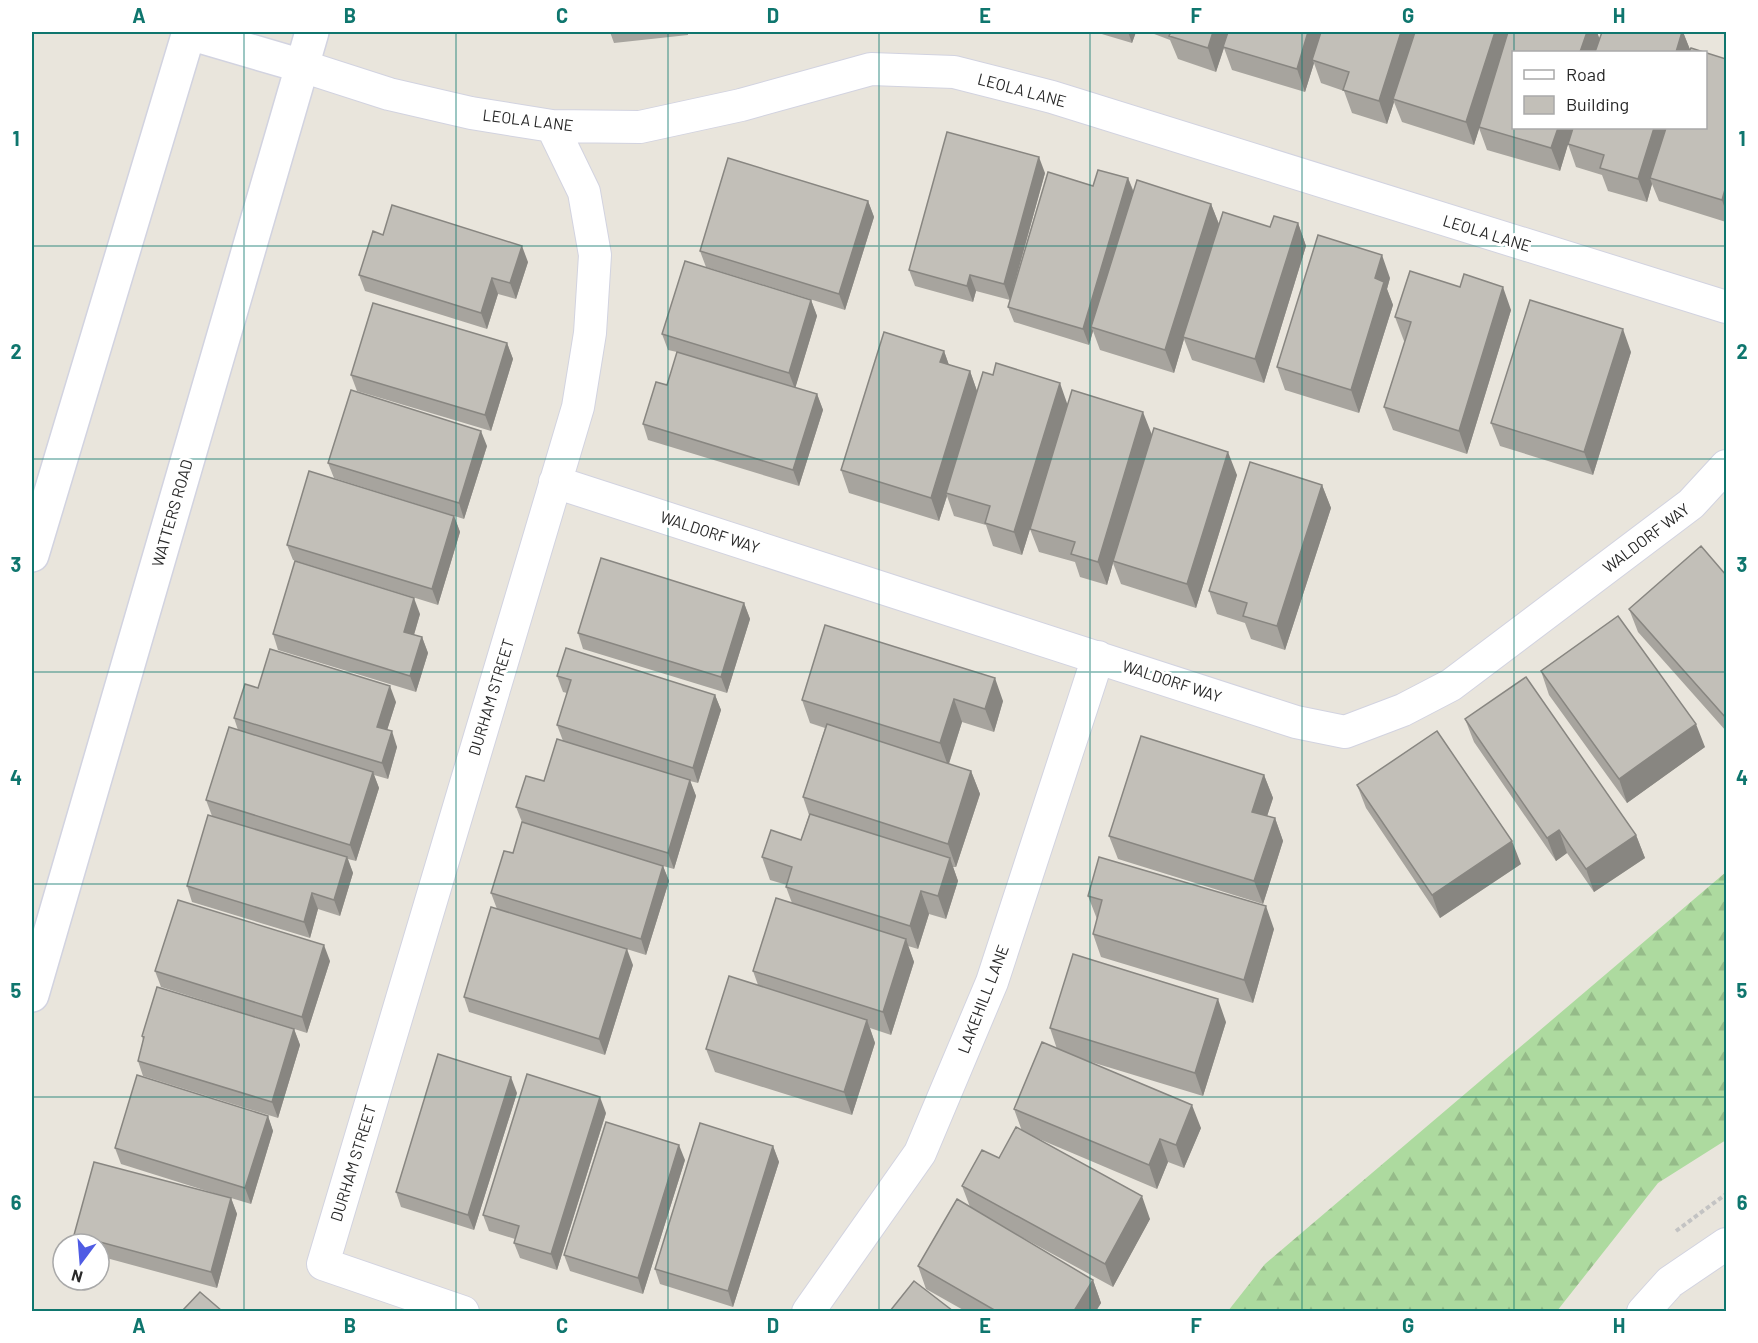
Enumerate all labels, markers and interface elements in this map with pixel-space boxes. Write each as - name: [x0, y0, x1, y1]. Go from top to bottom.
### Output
- text: A: [132, 3, 146, 27]
- text: B: [344, 3, 356, 27]
- text: C: [556, 3, 568, 27]
- text: D: [767, 3, 779, 27]
- text: E: [979, 3, 991, 27]
- text: F: [1190, 3, 1202, 27]
- text: G: [1402, 3, 1414, 27]
- text: H: [1613, 3, 1625, 27]
- legend: [1512, 51, 1707, 129]
- text: Road: [1566, 63, 1606, 85]
- street label: LEOLA LANE: [976, 69, 1069, 110]
- text: Building: [1566, 93, 1629, 115]
- street label: LEOLA LANE: [482, 105, 574, 134]
- text: 1: [12, 126, 20, 150]
- text: 1: [1738, 126, 1746, 150]
- street label: LEOLA LANE: [1441, 210, 1534, 255]
- text: 2: [10, 339, 22, 363]
- text: 2: [1736, 339, 1748, 363]
- street label: WATTERS ROAD: [147, 457, 196, 569]
- street label: WALDORF WAY: [1599, 499, 1693, 576]
- street label: WALDORF WAY: [658, 507, 762, 557]
- text: 3: [11, 552, 21, 576]
- text: 3: [1737, 552, 1747, 576]
- street label: DURHAM STREET: [464, 636, 517, 758]
- street label: WALDORF WAY: [1120, 656, 1224, 706]
- text: 4: [10, 765, 22, 789]
- text: 4: [1736, 765, 1748, 789]
- street label: LAKEHILL LANE: [953, 942, 1012, 1056]
- text: 5: [11, 978, 22, 1002]
- text: 5: [1737, 978, 1748, 1002]
- street label: DURHAM STREET: [326, 1102, 379, 1224]
- text: 6: [11, 1190, 22, 1214]
- text: 6: [1737, 1190, 1748, 1214]
- north arrow: [51, 1232, 111, 1292]
- text: N: [69, 1266, 84, 1287]
- text: A: [132, 1313, 146, 1337]
- text: B: [344, 1313, 356, 1337]
- text: C: [556, 1313, 568, 1337]
- text: D: [767, 1313, 779, 1337]
- text: E: [979, 1313, 991, 1337]
- text: F: [1190, 1313, 1202, 1337]
- text: G: [1402, 1313, 1414, 1337]
- text: H: [1613, 1313, 1625, 1337]

